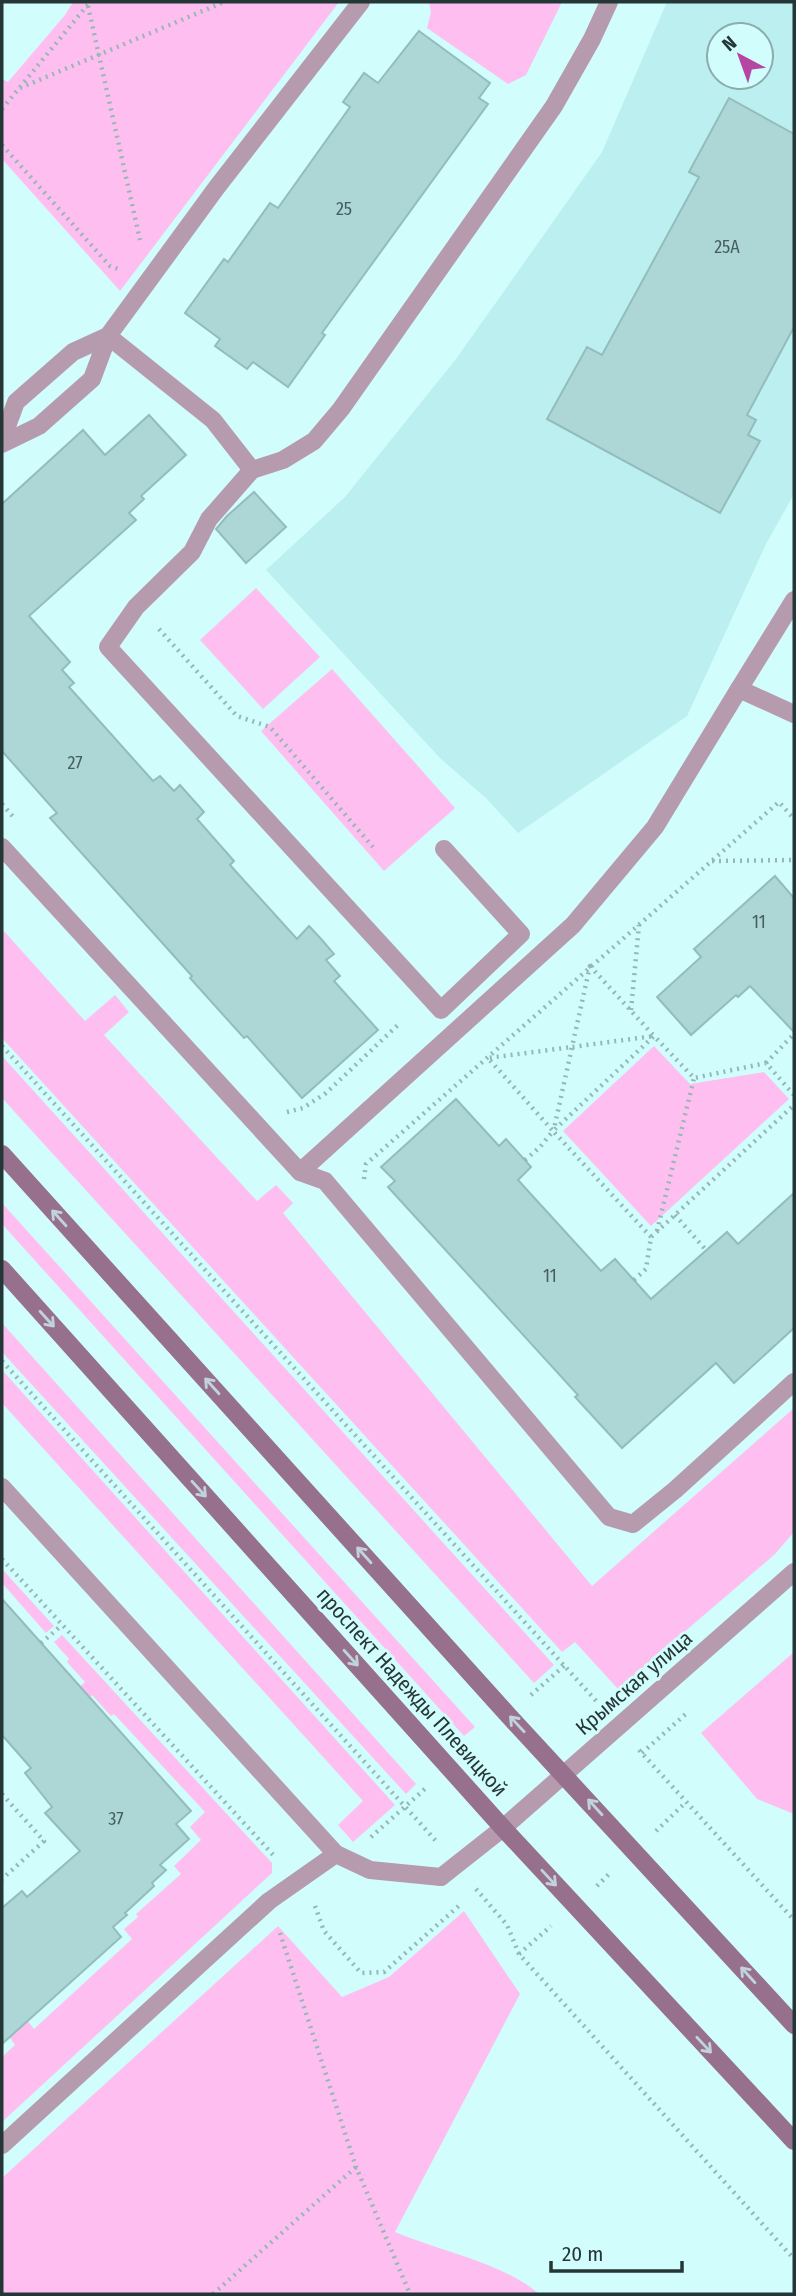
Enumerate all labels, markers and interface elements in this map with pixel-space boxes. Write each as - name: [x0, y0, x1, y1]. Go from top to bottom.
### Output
- north arrow: [705, 21, 775, 91]
- text: N: [717, 31, 741, 56]
- house number: 25: [336, 198, 352, 220]
- house number: 25А: [714, 236, 740, 258]
- house number: 27: [67, 752, 83, 774]
- house number: 11: [752, 911, 766, 933]
- one-way arrow: [51, 1209, 67, 1227]
- house number: 11: [543, 1265, 557, 1287]
- one-way arrow: [39, 1310, 55, 1328]
- one-way arrow: [204, 1378, 220, 1396]
- one-way arrow: [191, 1480, 207, 1498]
- one-way arrow: [356, 1546, 372, 1564]
- street label: проспект Надежды Плевицкой: [311, 1582, 513, 1802]
- street label: Крымская улица: [570, 1625, 698, 1741]
- one-way arrow: [343, 1649, 359, 1667]
- one-way arrow: [509, 1715, 525, 1733]
- one-way arrow: [586, 1799, 603, 1816]
- house number: 37: [108, 1808, 124, 1830]
- one-way arrow: [541, 1869, 558, 1886]
- one-way arrow: [740, 1966, 756, 1984]
- one-way arrow: [696, 2036, 713, 2053]
- scale bar: [551, 2230, 682, 2274]
- text: 20 m: [562, 2241, 603, 2267]

